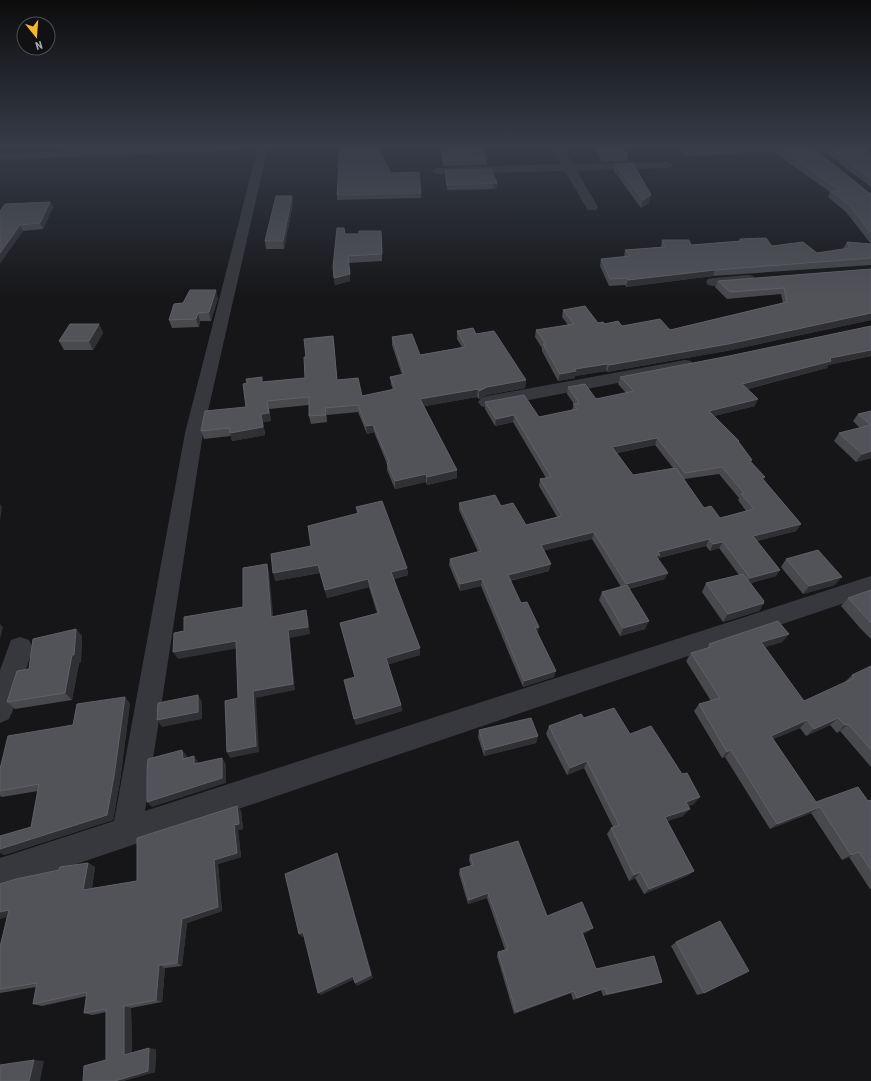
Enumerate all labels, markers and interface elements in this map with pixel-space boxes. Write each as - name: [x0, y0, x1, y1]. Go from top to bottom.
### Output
- north arrow: [16, 16, 56, 56]
- text: N: [33, 38, 44, 52]

